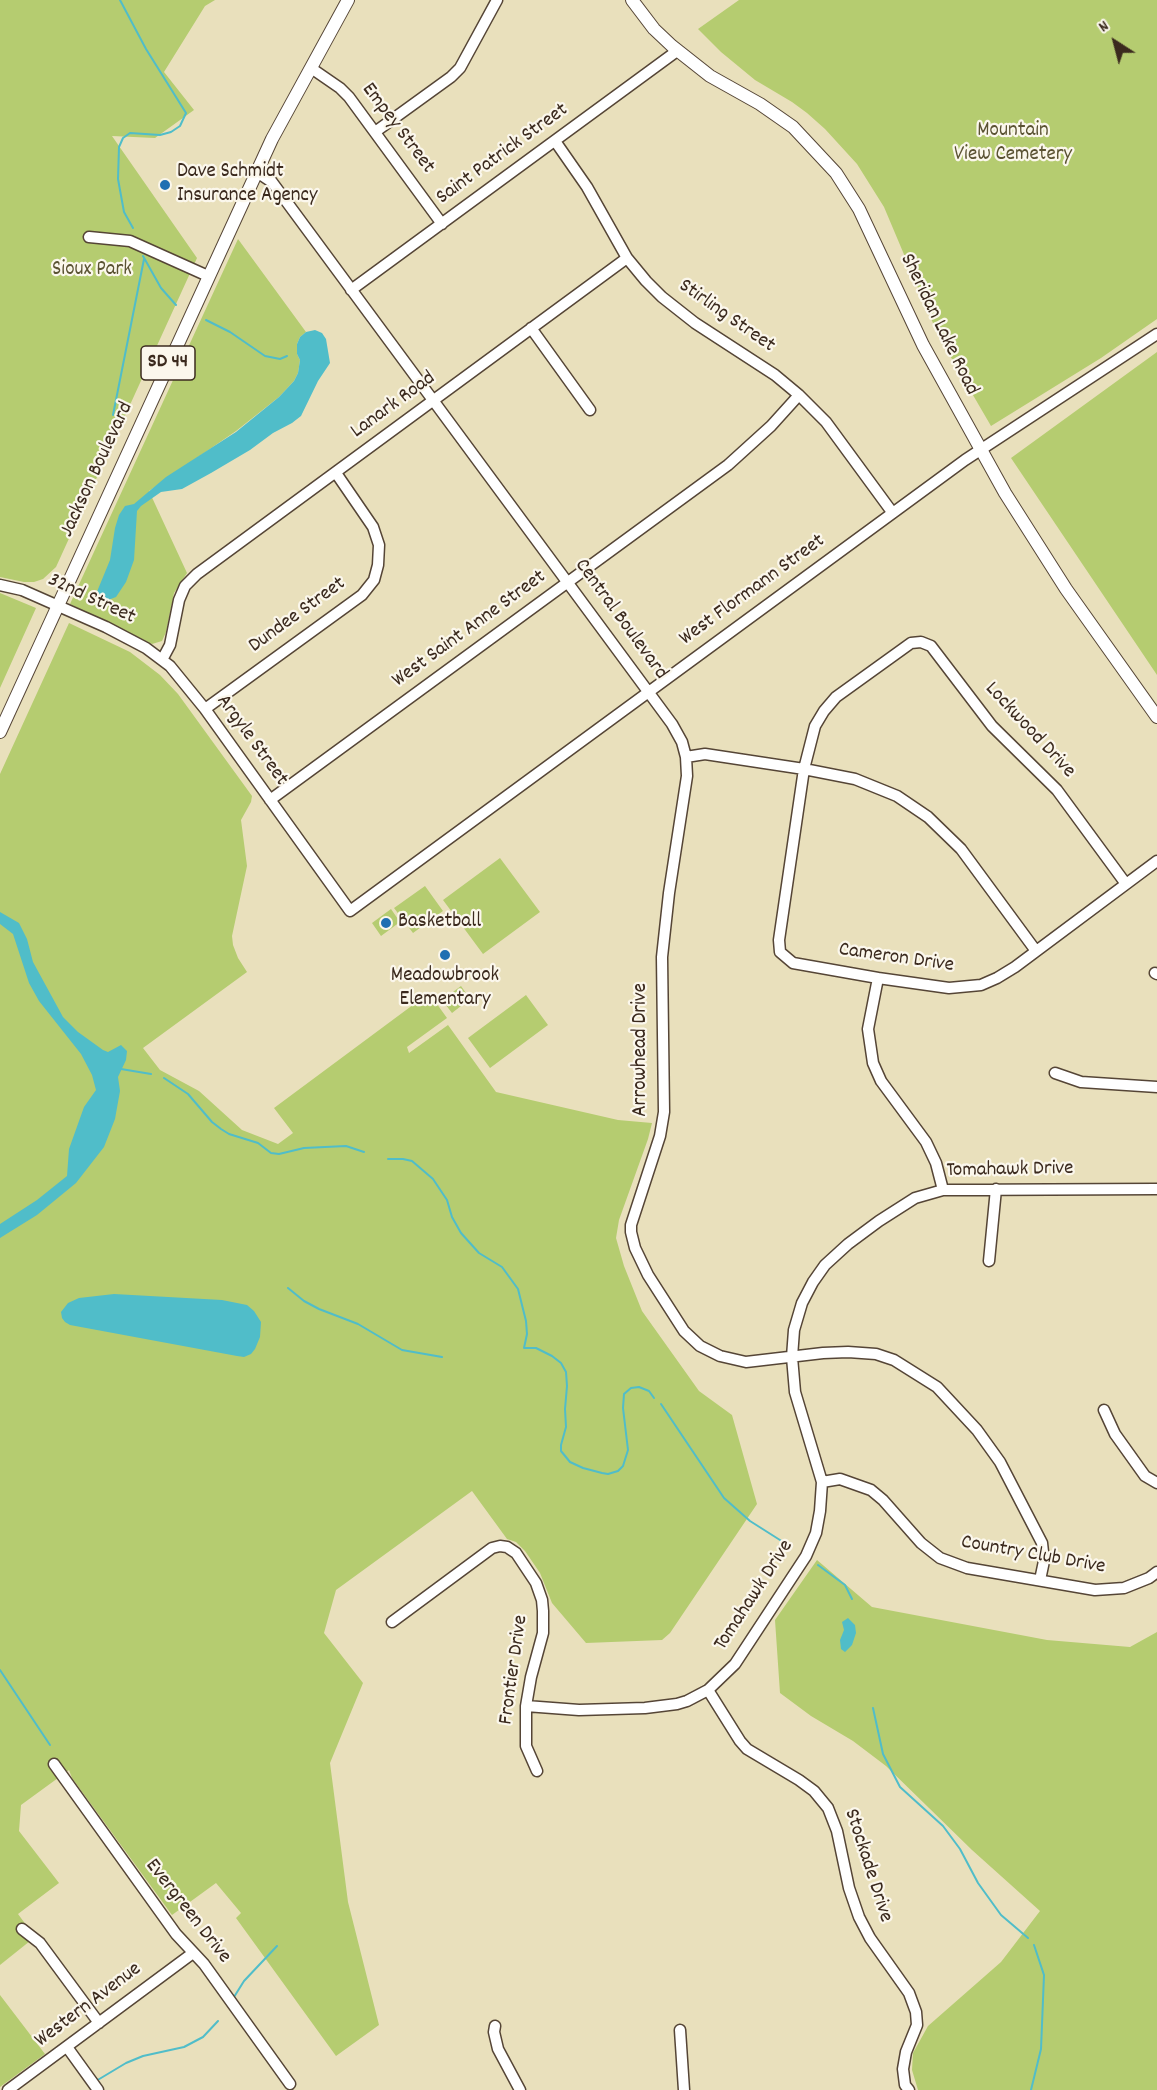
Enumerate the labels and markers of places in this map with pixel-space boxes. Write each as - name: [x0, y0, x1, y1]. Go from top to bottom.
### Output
- place label: Dave Schmidt Insurance Agency: [177, 160, 317, 210]
- marker: Dave Schmidt Insurance Agency: [158, 178, 172, 192]
- place label: Basketball: [398, 910, 481, 936]
- marker: Basketball: [379, 916, 393, 930]
- marker: Meadowbrook Elementary: [438, 948, 452, 962]
- place label: Meadowbrook Elementary: [391, 964, 499, 1014]

